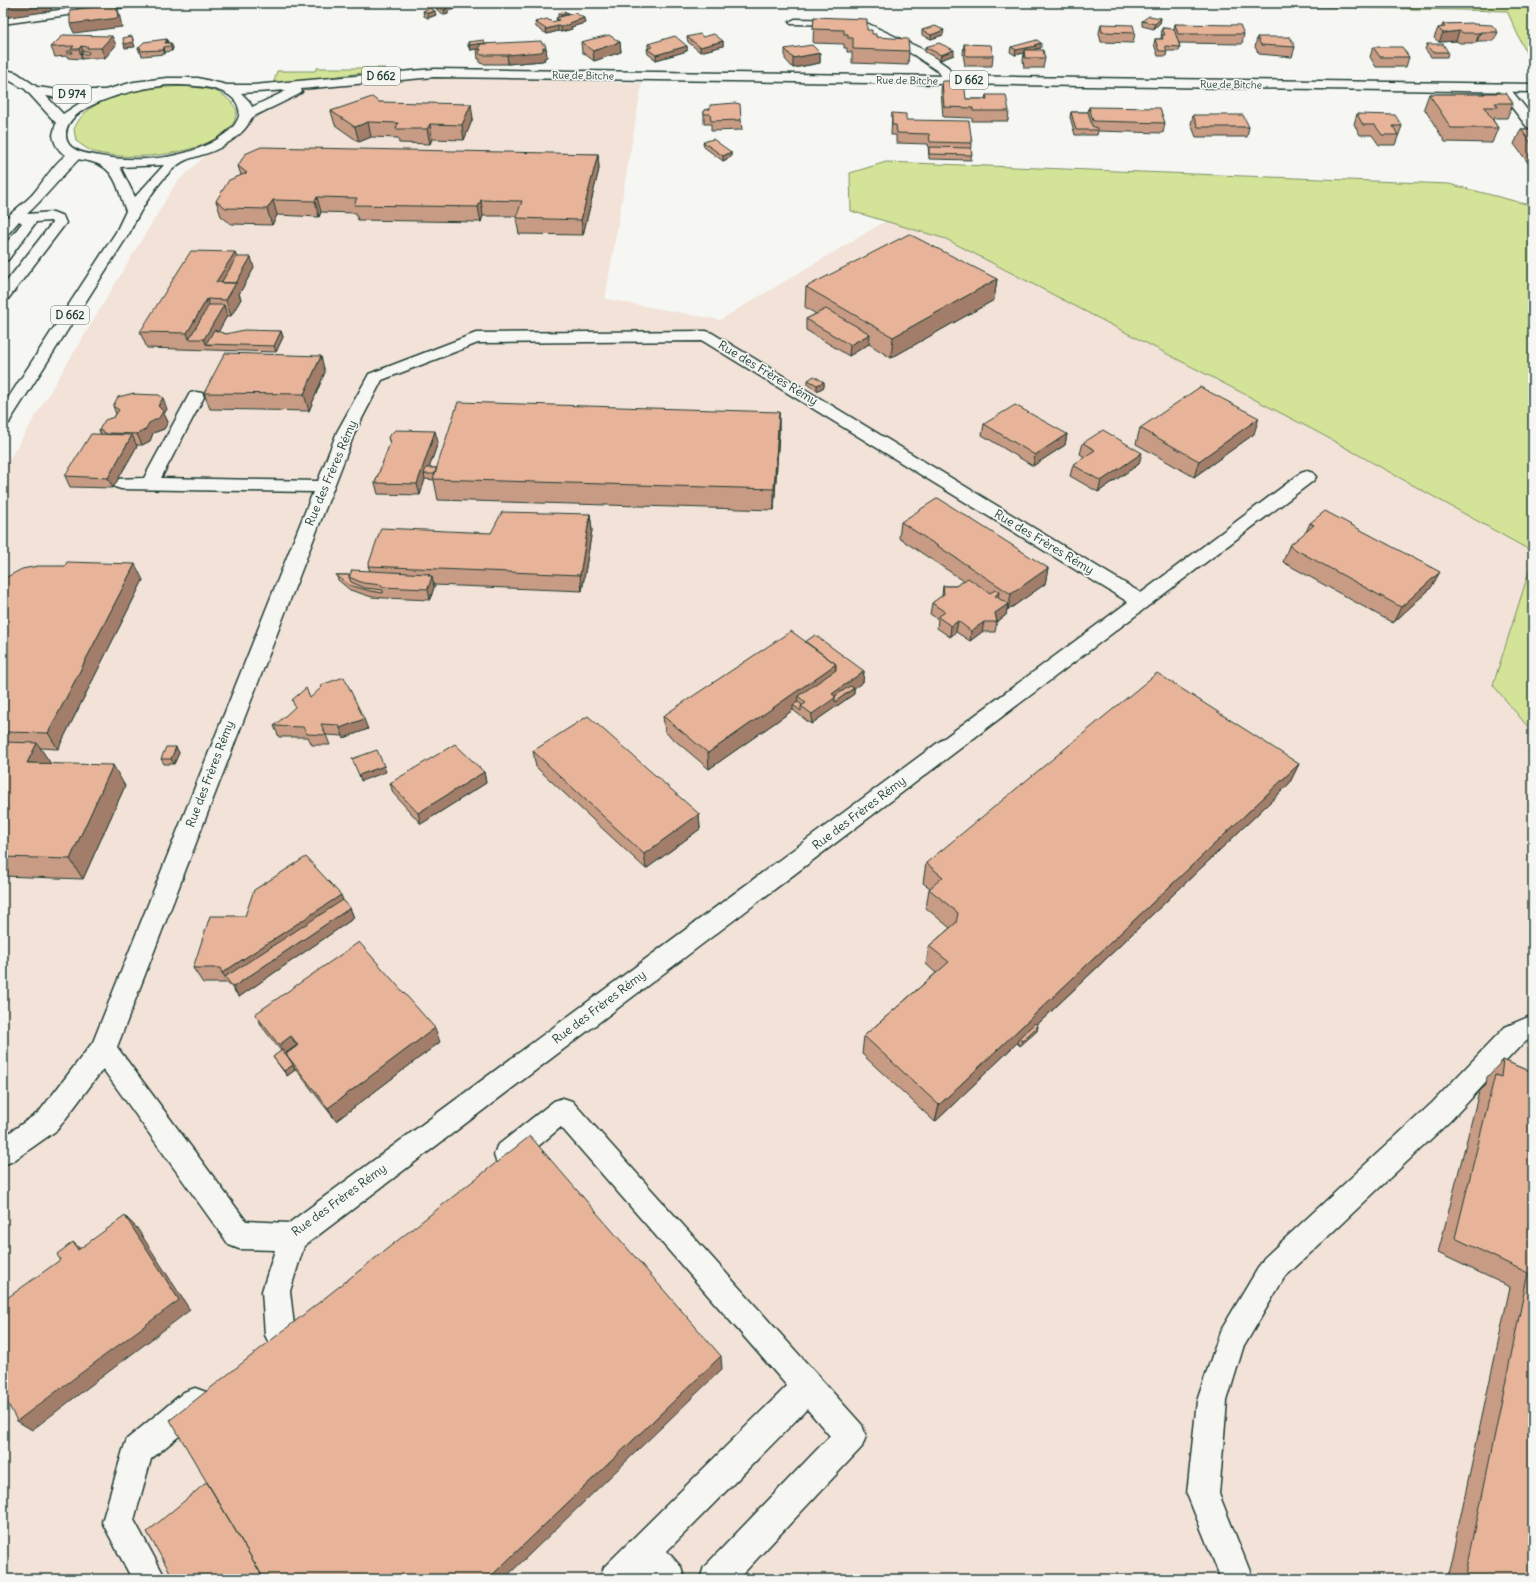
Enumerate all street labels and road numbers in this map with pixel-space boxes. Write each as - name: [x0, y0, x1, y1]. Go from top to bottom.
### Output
- road number: D 662: [362, 67, 400, 85]
- street label: Rue de Bitche: [552, 68, 614, 83]
- road number: D 662: [950, 71, 988, 89]
- street label: Rue de Bitche: [876, 73, 938, 88]
- street label: Rue de Bitche: [1200, 77, 1262, 92]
- road number: D 974: [53, 85, 91, 103]
- road number: D 662: [51, 306, 89, 324]
- street label: Rue des Frères Rémy: [716, 337, 821, 408]
- street label: Rue des Frères Rémy: [301, 418, 360, 528]
- street label: Rue des Frères Rémy: [992, 506, 1097, 577]
- street label: Rue des Frères Rémy: [182, 718, 237, 829]
- street label: Rue des Frères Rémy: [809, 773, 908, 853]
- street label: Rue des Frères Rémy: [549, 967, 648, 1047]
- street label: Rue des Frères Rémy: [288, 1160, 389, 1239]

